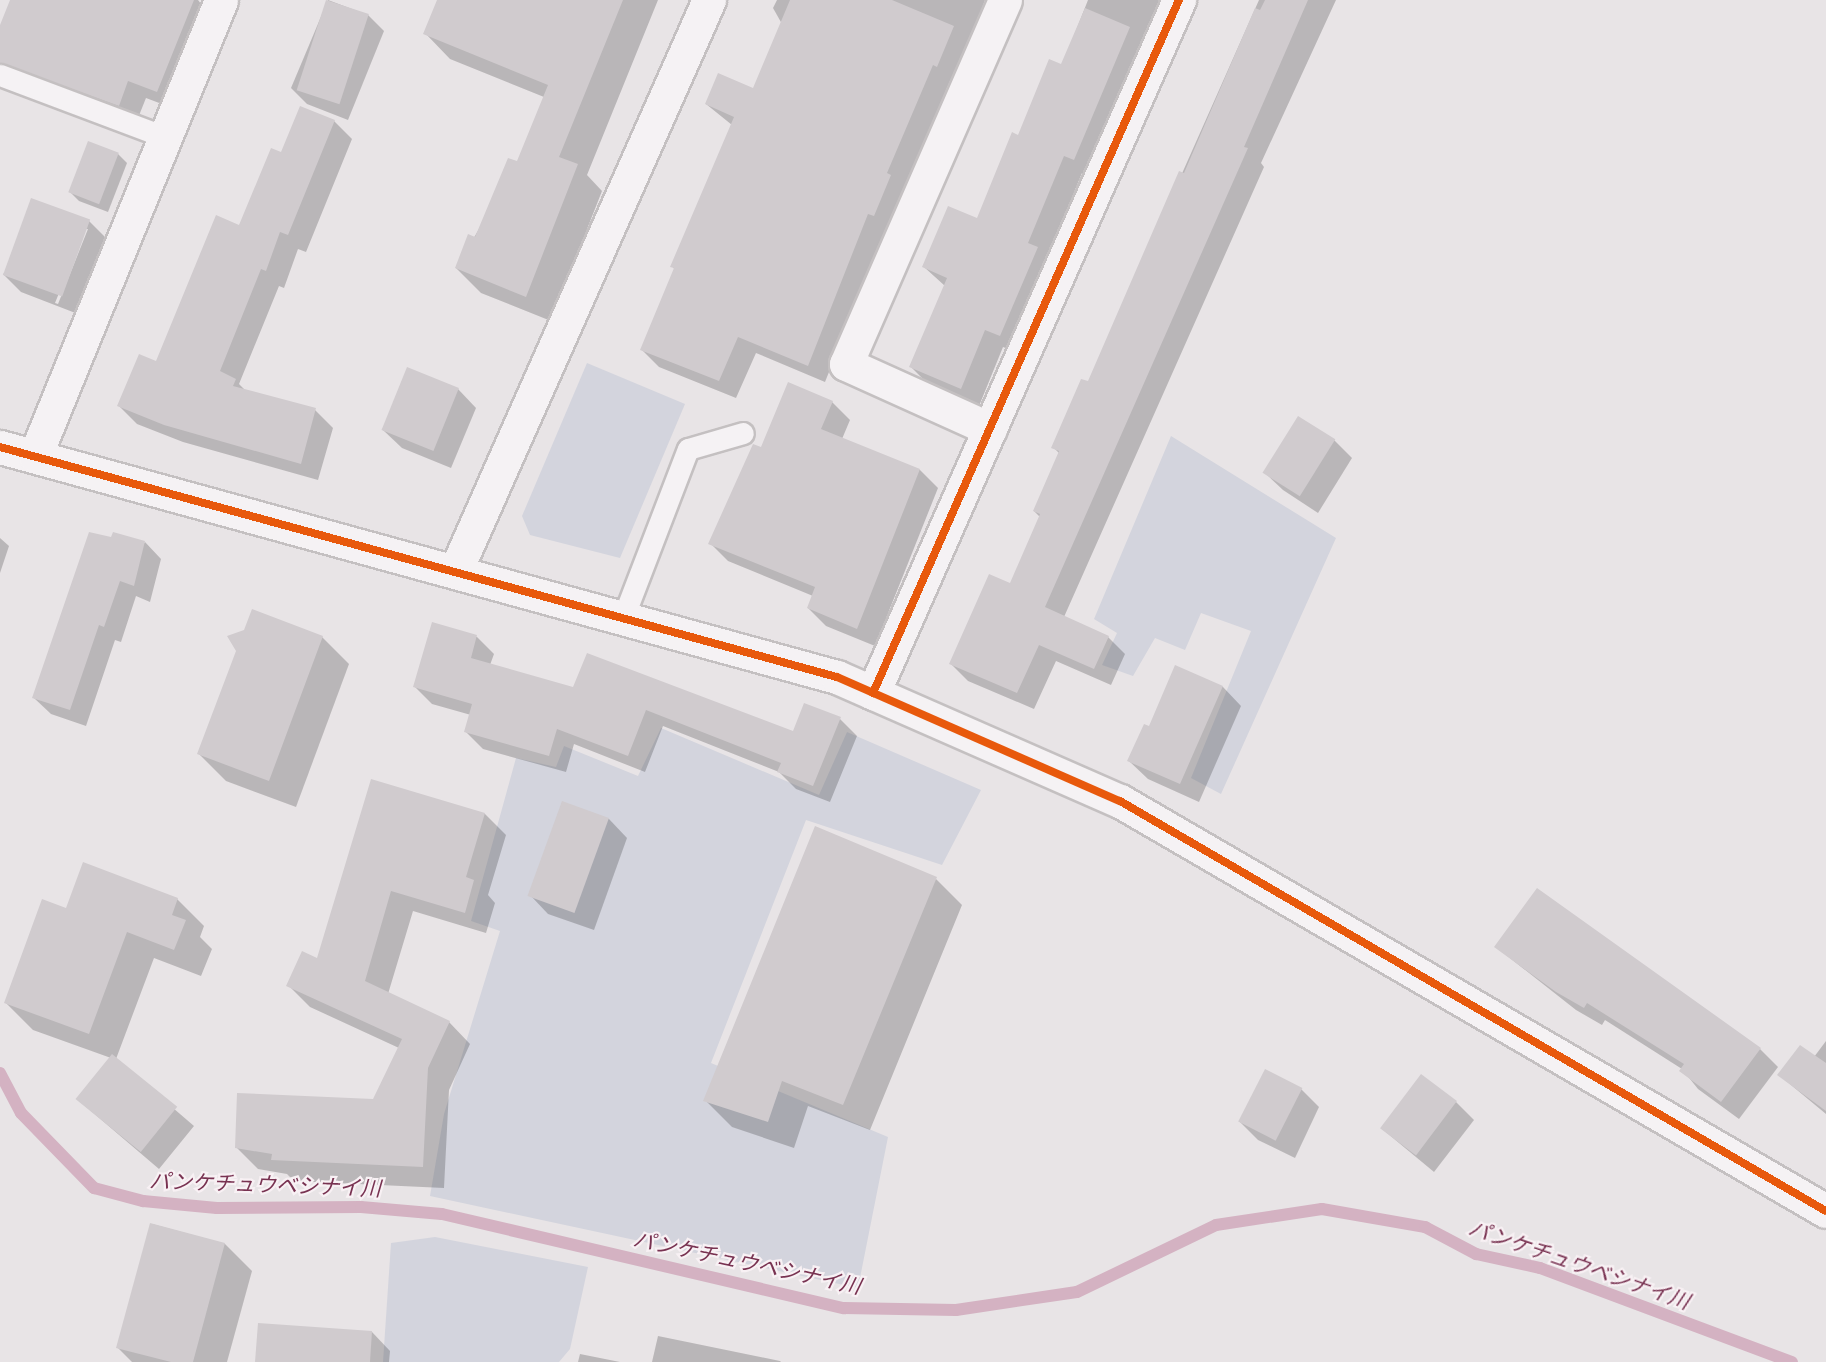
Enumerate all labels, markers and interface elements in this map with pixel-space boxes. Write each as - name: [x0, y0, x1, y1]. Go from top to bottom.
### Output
- water label: パンケチュウベシナイ川: [149, 1168, 381, 1202]
- water label: パンケチュウベシナイ川: [1466, 1215, 1692, 1315]
- water label: パンケチュウベシナイ川: [631, 1227, 863, 1299]

